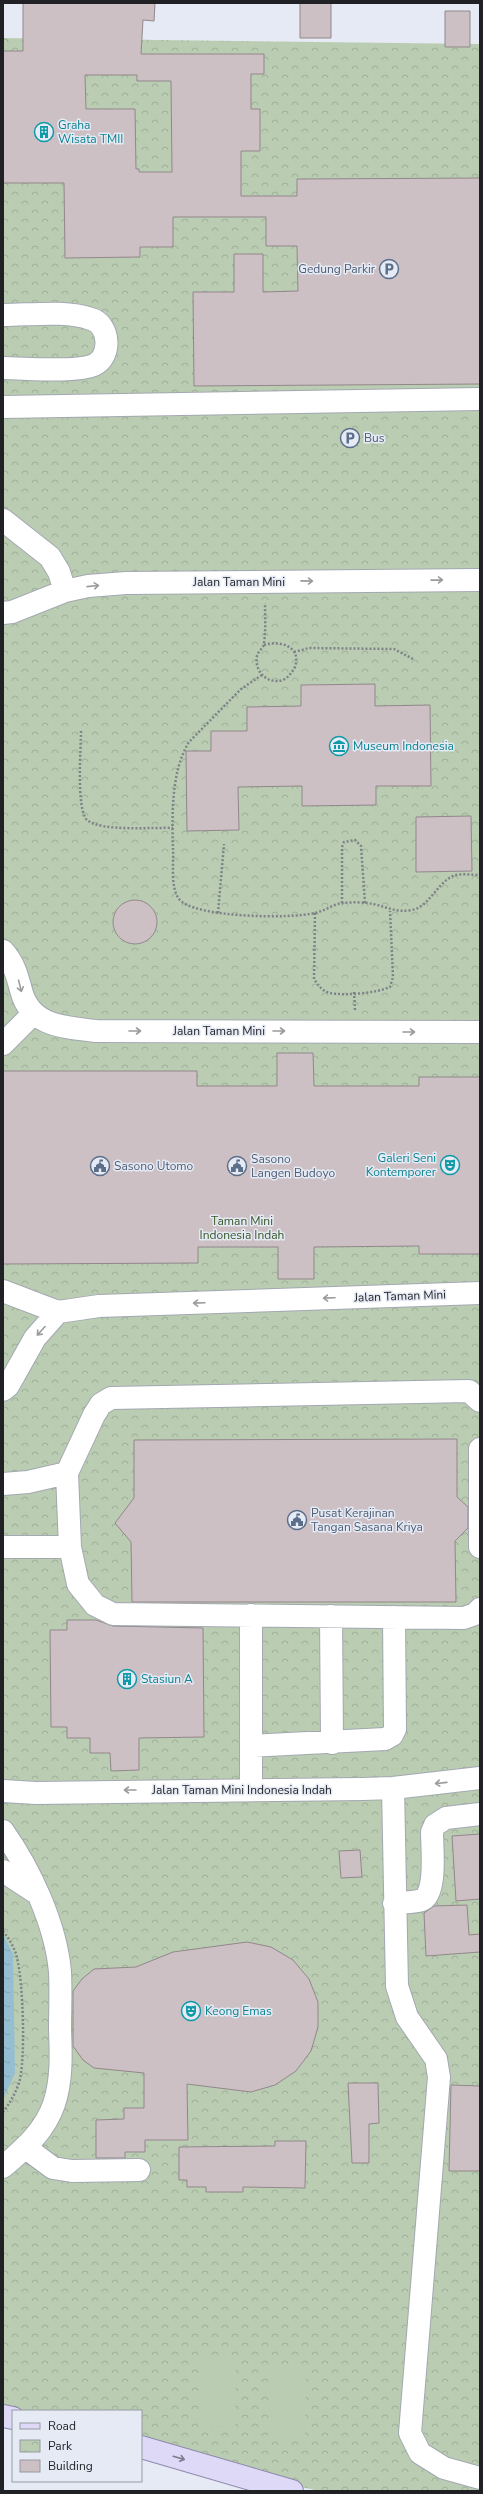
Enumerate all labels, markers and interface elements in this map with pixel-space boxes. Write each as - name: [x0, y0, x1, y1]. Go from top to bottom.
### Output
- place label: Graha Wisata TMII: [58, 117, 123, 147]
- building icon: Graha Wisata TMII: [33, 121, 55, 143]
- parking icon: Gedung Parkir: [378, 258, 400, 280]
- place label: Gedung Parkir: [298, 261, 376, 277]
- parking icon: Bus: [339, 427, 361, 449]
- place label: Bus: [364, 430, 385, 446]
- street label: Jalan Taman Mini: [192, 574, 285, 590]
- one-way arrow: [430, 576, 443, 584]
- one-way arrow: [300, 577, 313, 585]
- one-way arrow: [86, 582, 99, 590]
- museum icon: Museum Indonesia: [328, 735, 350, 757]
- place label: Museum Indonesia: [353, 738, 454, 754]
- one-way arrow: [17, 979, 24, 992]
- street label: Jalan Taman Mini: [172, 1023, 265, 1039]
- one-way arrow: [128, 1027, 141, 1035]
- one-way arrow: [272, 1027, 285, 1035]
- one-way arrow: [402, 1028, 415, 1036]
- place label: Galeri Seni Kontemporer: [366, 1150, 437, 1180]
- place label: Sasono Langen Budoyo: [251, 1151, 336, 1181]
- theatre icon: Galeri Seni Kontemporer: [439, 1154, 461, 1176]
- public building icon: Sasono Utomo: [89, 1155, 111, 1177]
- public building icon: Sasono Langen Budoyo: [226, 1155, 248, 1177]
- place label: Sasono Utomo: [114, 1158, 194, 1174]
- park label: Taman Mini Indonesia Indah: [200, 1213, 284, 1243]
- street label: Jalan Taman Mini: [353, 1286, 446, 1306]
- one-way arrow: [323, 1295, 336, 1302]
- one-way arrow: [193, 1299, 206, 1307]
- one-way arrow: [36, 1326, 45, 1336]
- place label: Pusat Kerajinan Tangan Sasana Kriya: [311, 1505, 423, 1535]
- public building icon: Pusat Kerajinan Tangan Sasana Kriya: [286, 1509, 308, 1531]
- building icon: Stasiun A: [116, 1668, 138, 1690]
- place label: Stasiun A: [141, 1671, 193, 1687]
- one-way arrow: [435, 1779, 448, 1787]
- street label: Jalan Taman Mini Indonesia Indah: [151, 1782, 332, 1798]
- one-way arrow: [124, 1786, 137, 1794]
- theatre icon: Keong Emas: [180, 2000, 202, 2022]
- place label: Keong Emas: [205, 2003, 272, 2019]
- legend: [12, 2410, 142, 2482]
- text: Road: [48, 2418, 76, 2434]
- text: Park: [48, 2438, 73, 2454]
- one-way arrow: [172, 2455, 185, 2462]
- text: Building: [48, 2458, 93, 2474]

